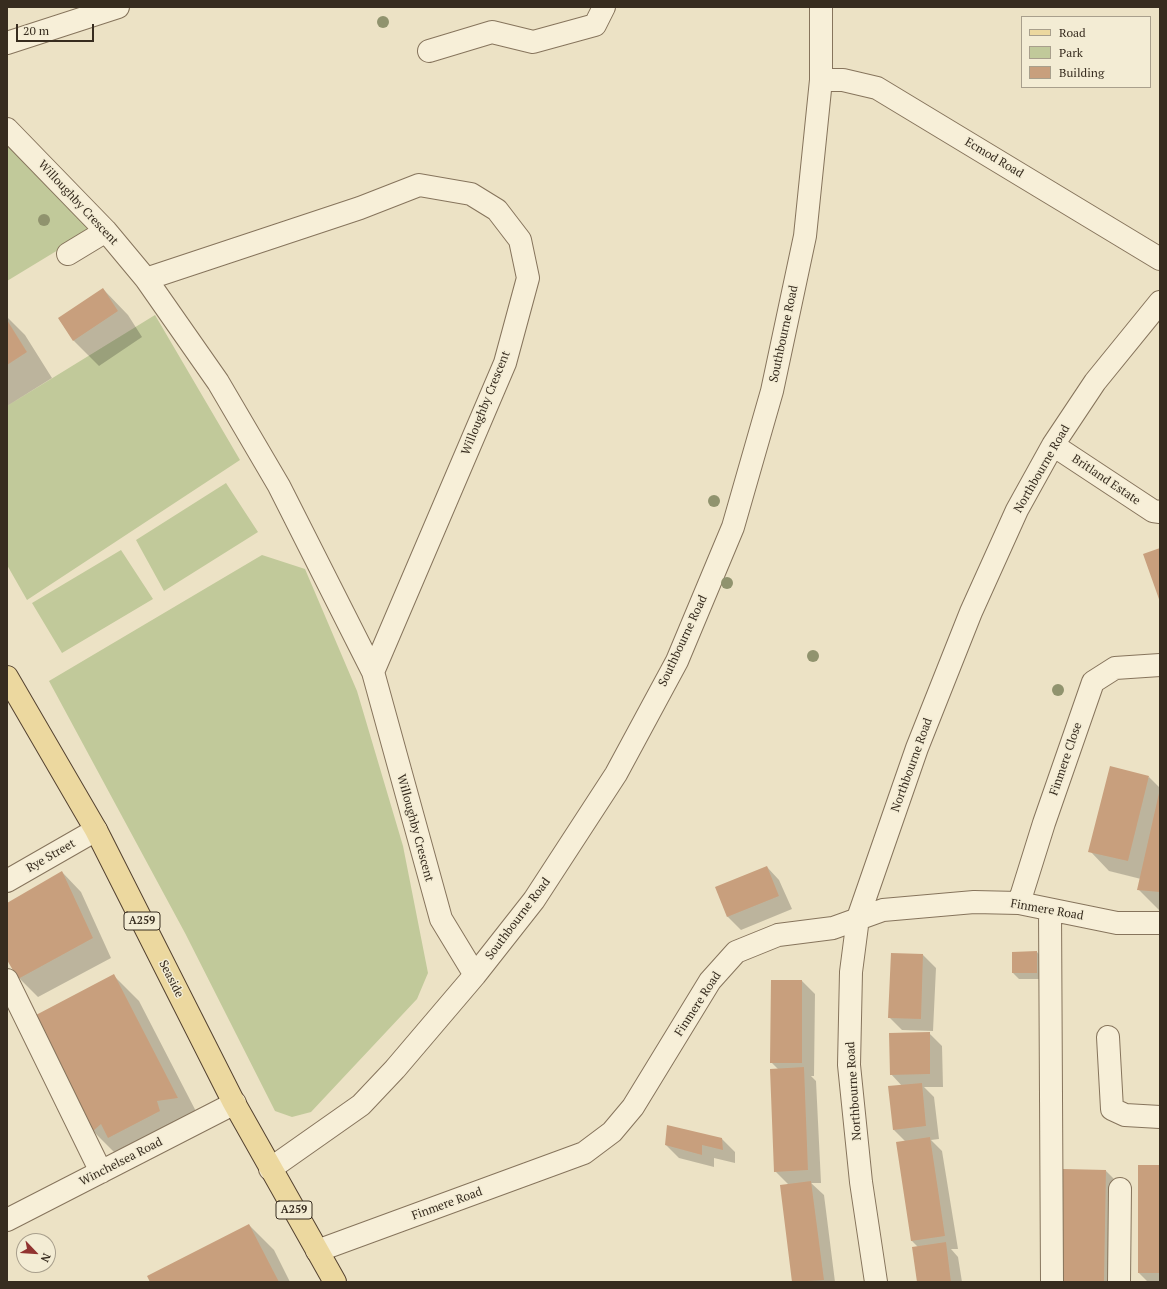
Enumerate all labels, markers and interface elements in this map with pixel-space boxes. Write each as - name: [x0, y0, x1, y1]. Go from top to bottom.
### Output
- scale bar: [18, 16, 96, 42]
- legend: [1021, 16, 1151, 88]
- text: 20 m: [23, 23, 49, 38]
- text: Road: [1059, 25, 1086, 40]
- text: Park: [1059, 45, 1083, 60]
- text: Building: [1059, 65, 1104, 80]
- street label: Ecmod Road: [962, 135, 1026, 181]
- street label: Willoughby Crescent: [35, 158, 121, 248]
- street label: Southbourne Road: [767, 284, 801, 384]
- street label: Willoughby Crescent: [459, 349, 513, 457]
- street label: Northbourne Road: [1011, 423, 1073, 515]
- street label: Britland Estate: [1069, 452, 1143, 508]
- street label: Southbourne Road: [656, 593, 710, 689]
- street label: Northbourne Road: [888, 716, 936, 814]
- street label: Finmere Close: [1047, 721, 1085, 797]
- street label: Willoughby Crescent: [394, 773, 436, 883]
- street label: Rye Street: [24, 836, 78, 876]
- street label: Southbourne Road: [482, 875, 554, 963]
- street label: Finmere Road: [1009, 896, 1085, 924]
- road number: A259: [124, 912, 160, 930]
- street label: Seaside: [155, 958, 187, 1000]
- street label: Finmere Road: [672, 969, 724, 1039]
- street label: Northbourne Road: [843, 1041, 865, 1141]
- street label: Winchelsea Road: [77, 1135, 165, 1189]
- street label: Finmere Road: [410, 1185, 484, 1223]
- road number: A259: [276, 1201, 312, 1219]
- north arrow: [16, 1233, 56, 1273]
- text: N: [38, 1251, 54, 1264]

